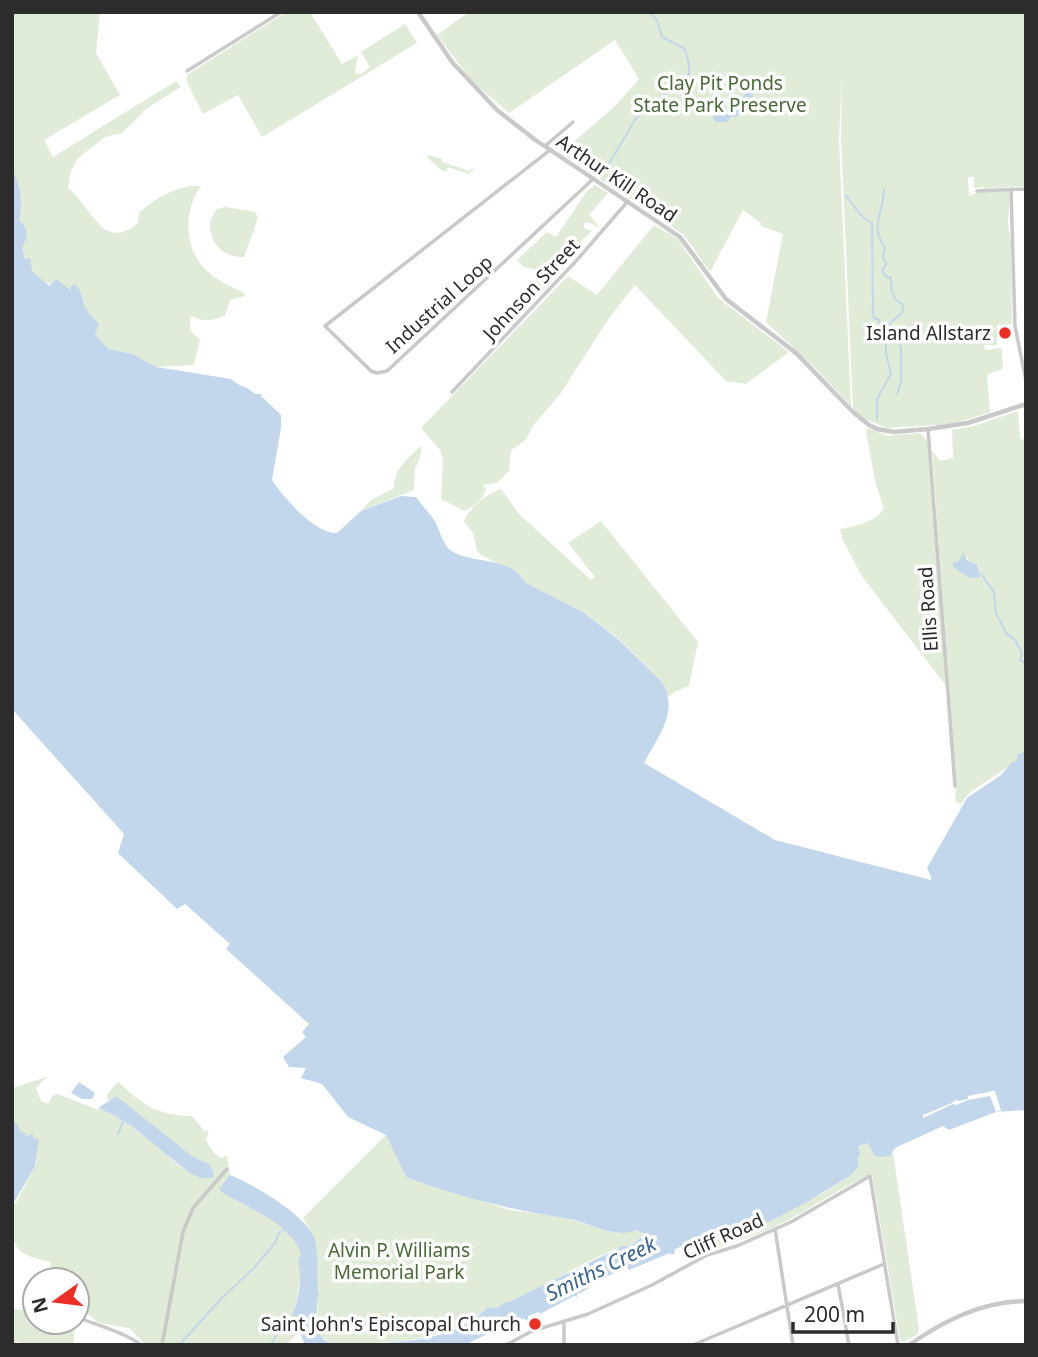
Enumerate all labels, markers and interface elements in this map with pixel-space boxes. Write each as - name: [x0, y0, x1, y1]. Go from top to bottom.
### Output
- park label: Clay Pit Ponds State Park Preserve: [633, 70, 807, 118]
- street label: Arthur Kill Road: [552, 128, 682, 228]
- street label: Johnson Street: [476, 232, 585, 347]
- street label: Industrial Loop: [380, 249, 498, 359]
- place label: Island Allstarz: [866, 320, 991, 346]
- marker: Island Allstarz: [997, 325, 1013, 341]
- street label: Ellis Road: [912, 566, 944, 652]
- street label: Cliff Road: [679, 1207, 767, 1265]
- water label: Smiths Creek: [541, 1229, 662, 1307]
- park label: Alvin P. Williams Memorial Park: [328, 1237, 470, 1285]
- north arrow: [21, 1266, 91, 1336]
- scale bar: [793, 1290, 893, 1334]
- text: N: [25, 1294, 54, 1316]
- text: 200 m: [804, 1300, 865, 1328]
- place label: Saint John's Episcopal Church: [261, 1311, 521, 1337]
- marker: Saint John's Episcopal Church: [527, 1316, 543, 1332]

